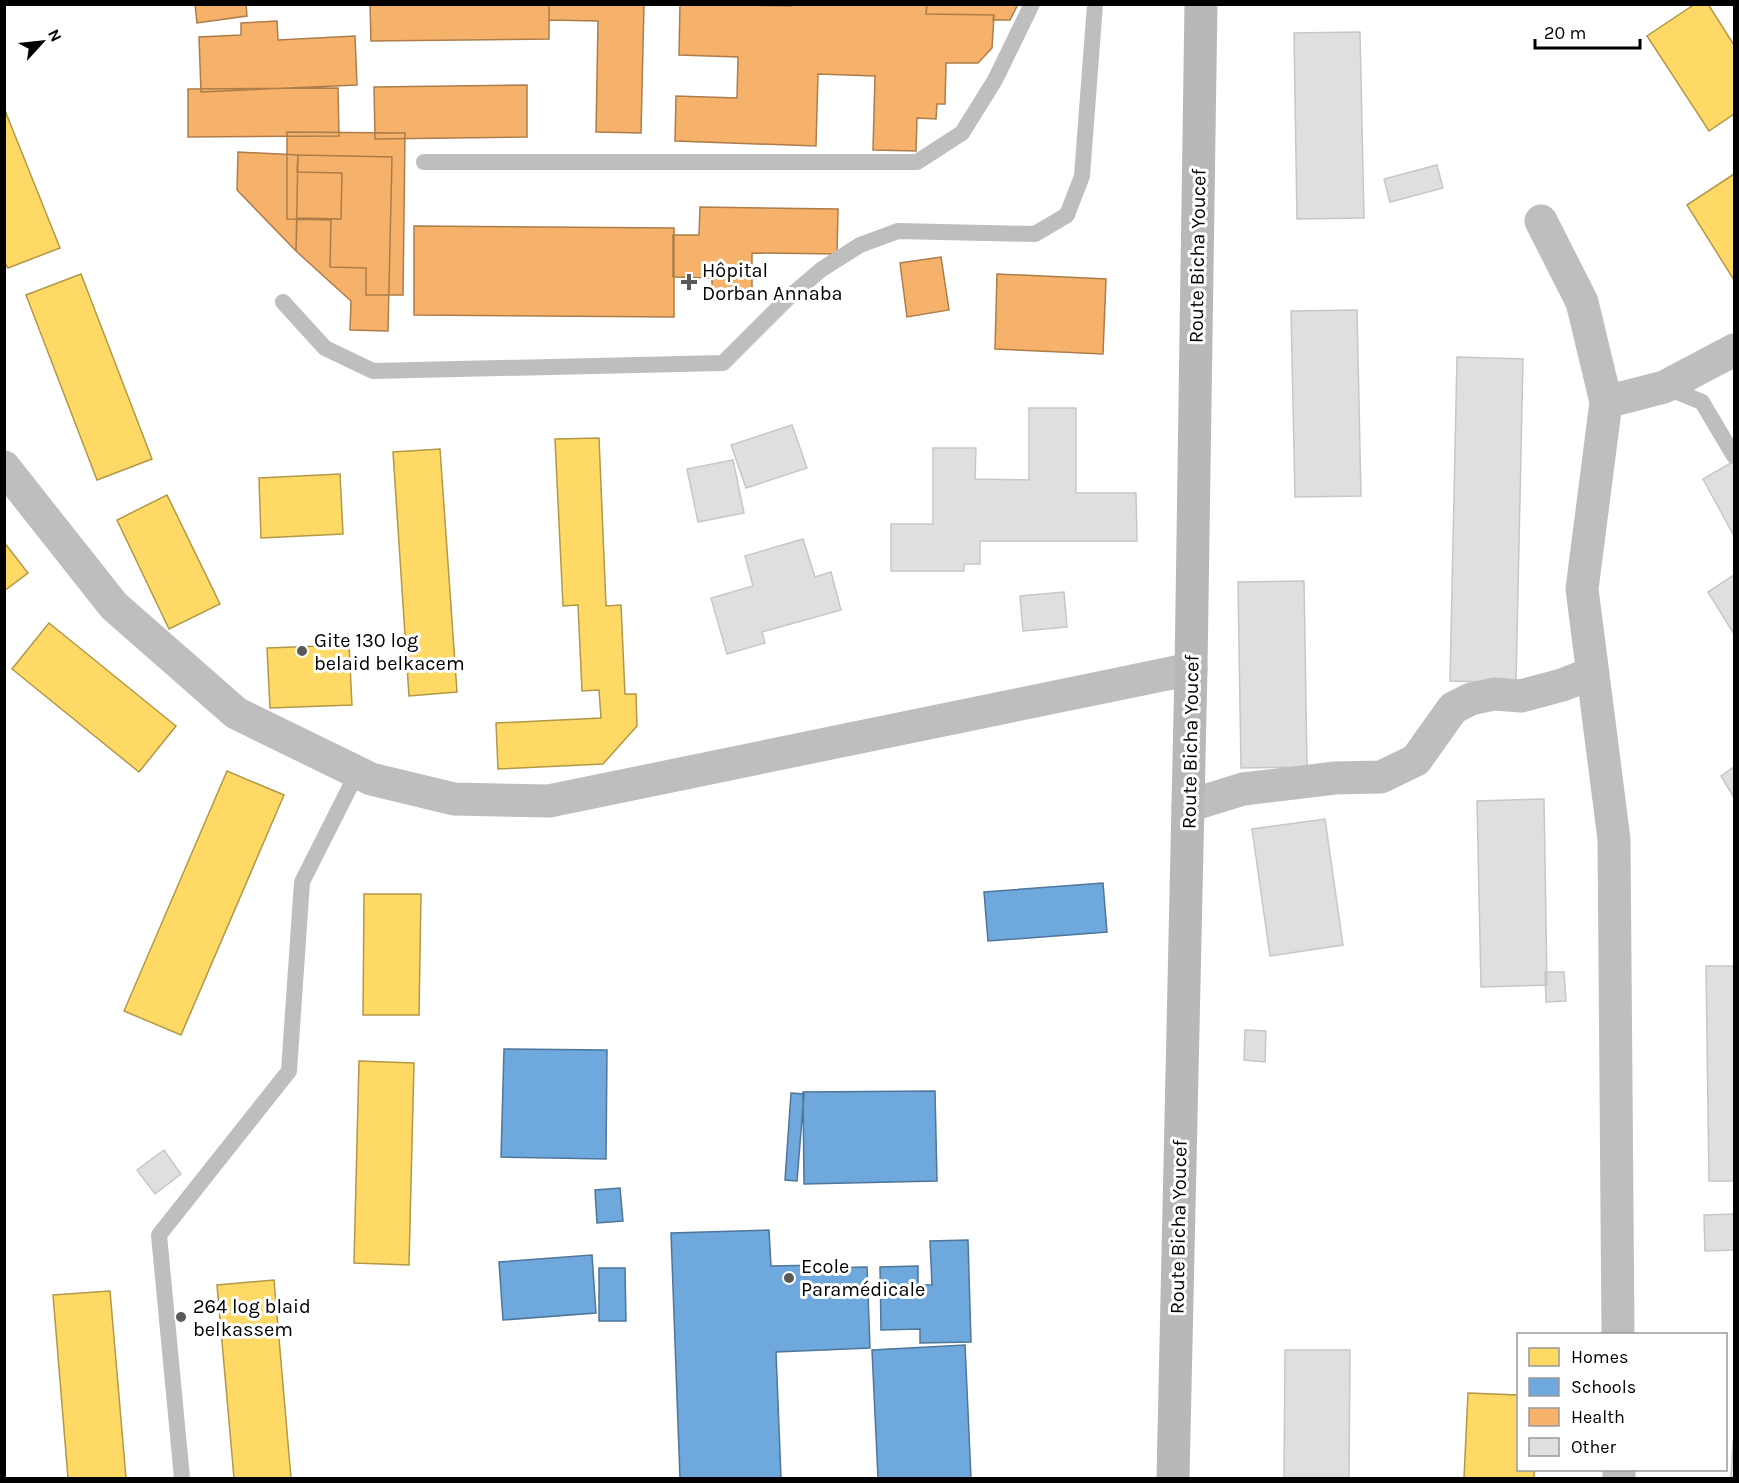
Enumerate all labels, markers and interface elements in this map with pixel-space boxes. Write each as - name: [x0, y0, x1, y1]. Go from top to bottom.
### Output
- north arrow: [12, 12, 72, 72]
- scale bar: [1535, 12, 1640, 50]
- text: 20 m: [1544, 22, 1586, 44]
- text: N: [44, 26, 66, 45]
- street label: Route Bicha Youcef: [1184, 168, 1211, 343]
- place label: Hôpital Dorban Annaba: [702, 259, 843, 305]
- marker: Hôpital Dorban Annaba: [680, 273, 698, 291]
- place label: Gite 130 log belaid belkacem: [314, 629, 465, 675]
- marker: Gite 130 log belaid belkacem: [295, 644, 309, 658]
- street label: Route Bicha Youcef: [1177, 654, 1204, 829]
- street label: Route Bicha Youcef: [1165, 1139, 1192, 1314]
- place label: Ecole Paramédicale: [801, 1255, 925, 1301]
- marker: Ecole Paramédicale: [782, 1271, 796, 1285]
- place label: 264 log blaid belkassem: [193, 1295, 311, 1341]
- marker: 264 log blaid belkassem: [174, 1310, 188, 1324]
- legend: [1517, 1333, 1727, 1471]
- text: Homes: [1571, 1346, 1628, 1368]
- text: Schools: [1571, 1376, 1636, 1398]
- text: Health: [1571, 1406, 1625, 1428]
- text: Other: [1571, 1436, 1616, 1458]

